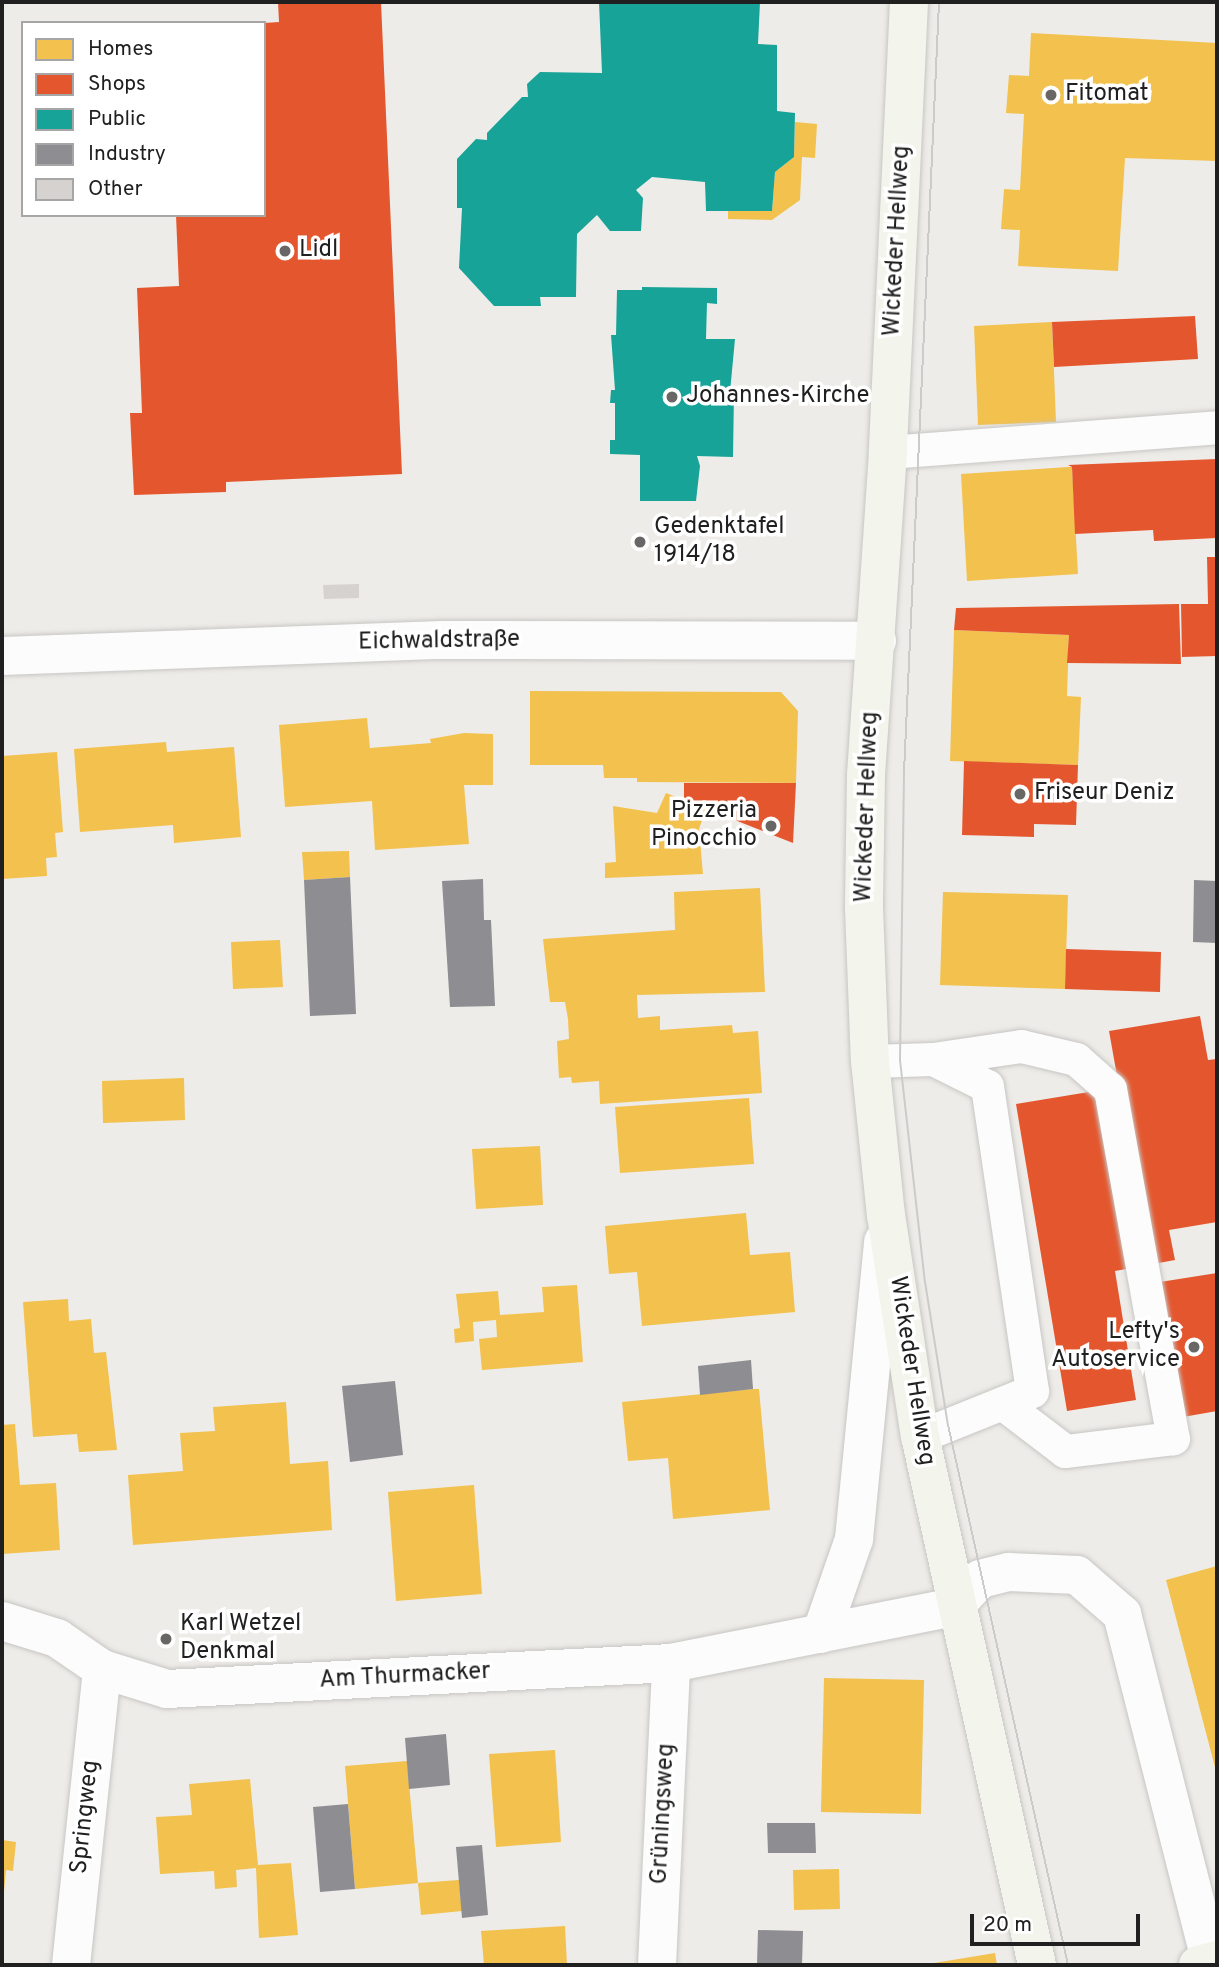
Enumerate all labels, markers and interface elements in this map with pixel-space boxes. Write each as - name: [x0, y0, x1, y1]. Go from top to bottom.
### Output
- legend: [21, 21, 266, 217]
- text: Homes: [88, 36, 153, 63]
- text: Shops: [88, 71, 146, 98]
- place label: Fitomat: [1065, 81, 1148, 109]
- marker: Fitomat: [1043, 87, 1059, 103]
- text: Public: [88, 106, 146, 133]
- text: Industry: [88, 141, 166, 168]
- street label: Wickeder Hellweg: [879, 145, 917, 337]
- text: Other: [88, 176, 143, 203]
- place label: Lidl: [299, 237, 338, 265]
- marker: Lidl: [277, 243, 293, 259]
- place label: Johannes-Kirche: [686, 383, 869, 411]
- marker: Johannes-Kirche: [664, 389, 680, 405]
- place label: Gedenktafel 1914/18: [654, 514, 785, 570]
- marker: Gedenktafel 1914/18: [632, 534, 648, 550]
- street label: Eichwaldstraße: [358, 626, 520, 658]
- street label: Wickeder Hellweg: [850, 711, 886, 903]
- place label: Friseur Deniz: [1034, 780, 1175, 808]
- marker: Friseur Deniz: [1012, 786, 1028, 802]
- place label: Pizzeria Pinocchio: [651, 798, 757, 854]
- marker: Pizzeria Pinocchio: [763, 818, 779, 834]
- street label: Wickeder Hellweg: [882, 1274, 940, 1468]
- place label: Lefty's Autoservice: [1051, 1319, 1180, 1375]
- marker: Lefty's Autoservice: [1186, 1339, 1202, 1355]
- place label: Karl Wetzel Denkmal: [180, 1611, 302, 1667]
- marker: Karl Wetzel Denkmal: [158, 1631, 174, 1647]
- street label: Am Thurmacker: [318, 1658, 492, 1696]
- street label: Grüningsweg: [646, 1743, 682, 1885]
- street label: Springweg: [66, 1759, 106, 1875]
- scale bar: [974, 1900, 1144, 1944]
- text: 20 m: [983, 1912, 1032, 1939]

